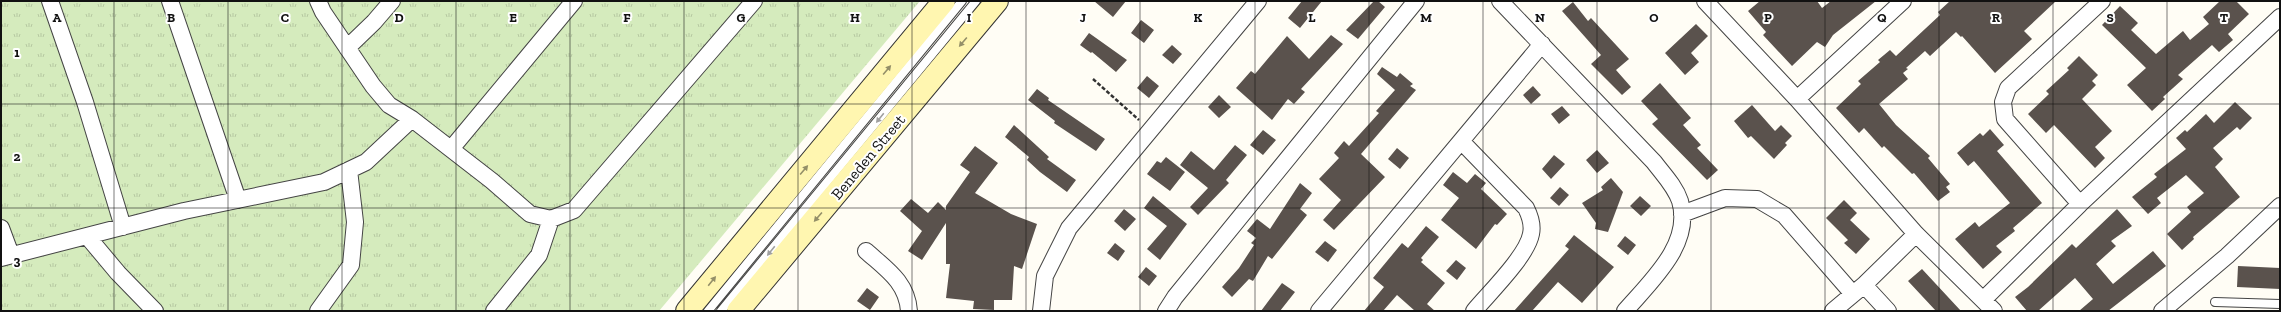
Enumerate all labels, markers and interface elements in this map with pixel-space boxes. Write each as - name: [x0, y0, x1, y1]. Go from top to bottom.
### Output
- text: A: [53, 10, 62, 25]
- text: B: [167, 10, 175, 25]
- text: C: [281, 10, 289, 25]
- text: D: [394, 10, 404, 25]
- text: E: [509, 10, 517, 25]
- text: F: [623, 10, 631, 25]
- text: G: [737, 10, 746, 25]
- text: H: [850, 10, 860, 25]
- text: I: [967, 10, 972, 25]
- text: J: [1080, 10, 1086, 25]
- text: K: [1194, 10, 1203, 25]
- text: L: [1308, 10, 1316, 25]
- text: M: [1420, 10, 1432, 25]
- text: N: [1535, 10, 1545, 25]
- text: O: [1649, 10, 1659, 25]
- text: P: [1764, 10, 1772, 25]
- text: Q: [1877, 10, 1887, 25]
- text: R: [1992, 10, 2001, 25]
- text: S: [2106, 10, 2114, 25]
- text: T: [2220, 10, 2229, 25]
- one-way arrow: [959, 36, 968, 47]
- text: 1: [14, 45, 20, 60]
- one-way arrow: [882, 65, 891, 75]
- street label: Beneden Street: [827, 111, 909, 203]
- one-way arrow: [876, 112, 885, 123]
- text: 2: [14, 149, 21, 164]
- one-way arrow: [799, 165, 808, 175]
- one-way arrow: [813, 212, 822, 223]
- one-way arrow: [766, 245, 775, 256]
- text: 3: [14, 253, 21, 268]
- one-way arrow: [707, 275, 716, 286]

